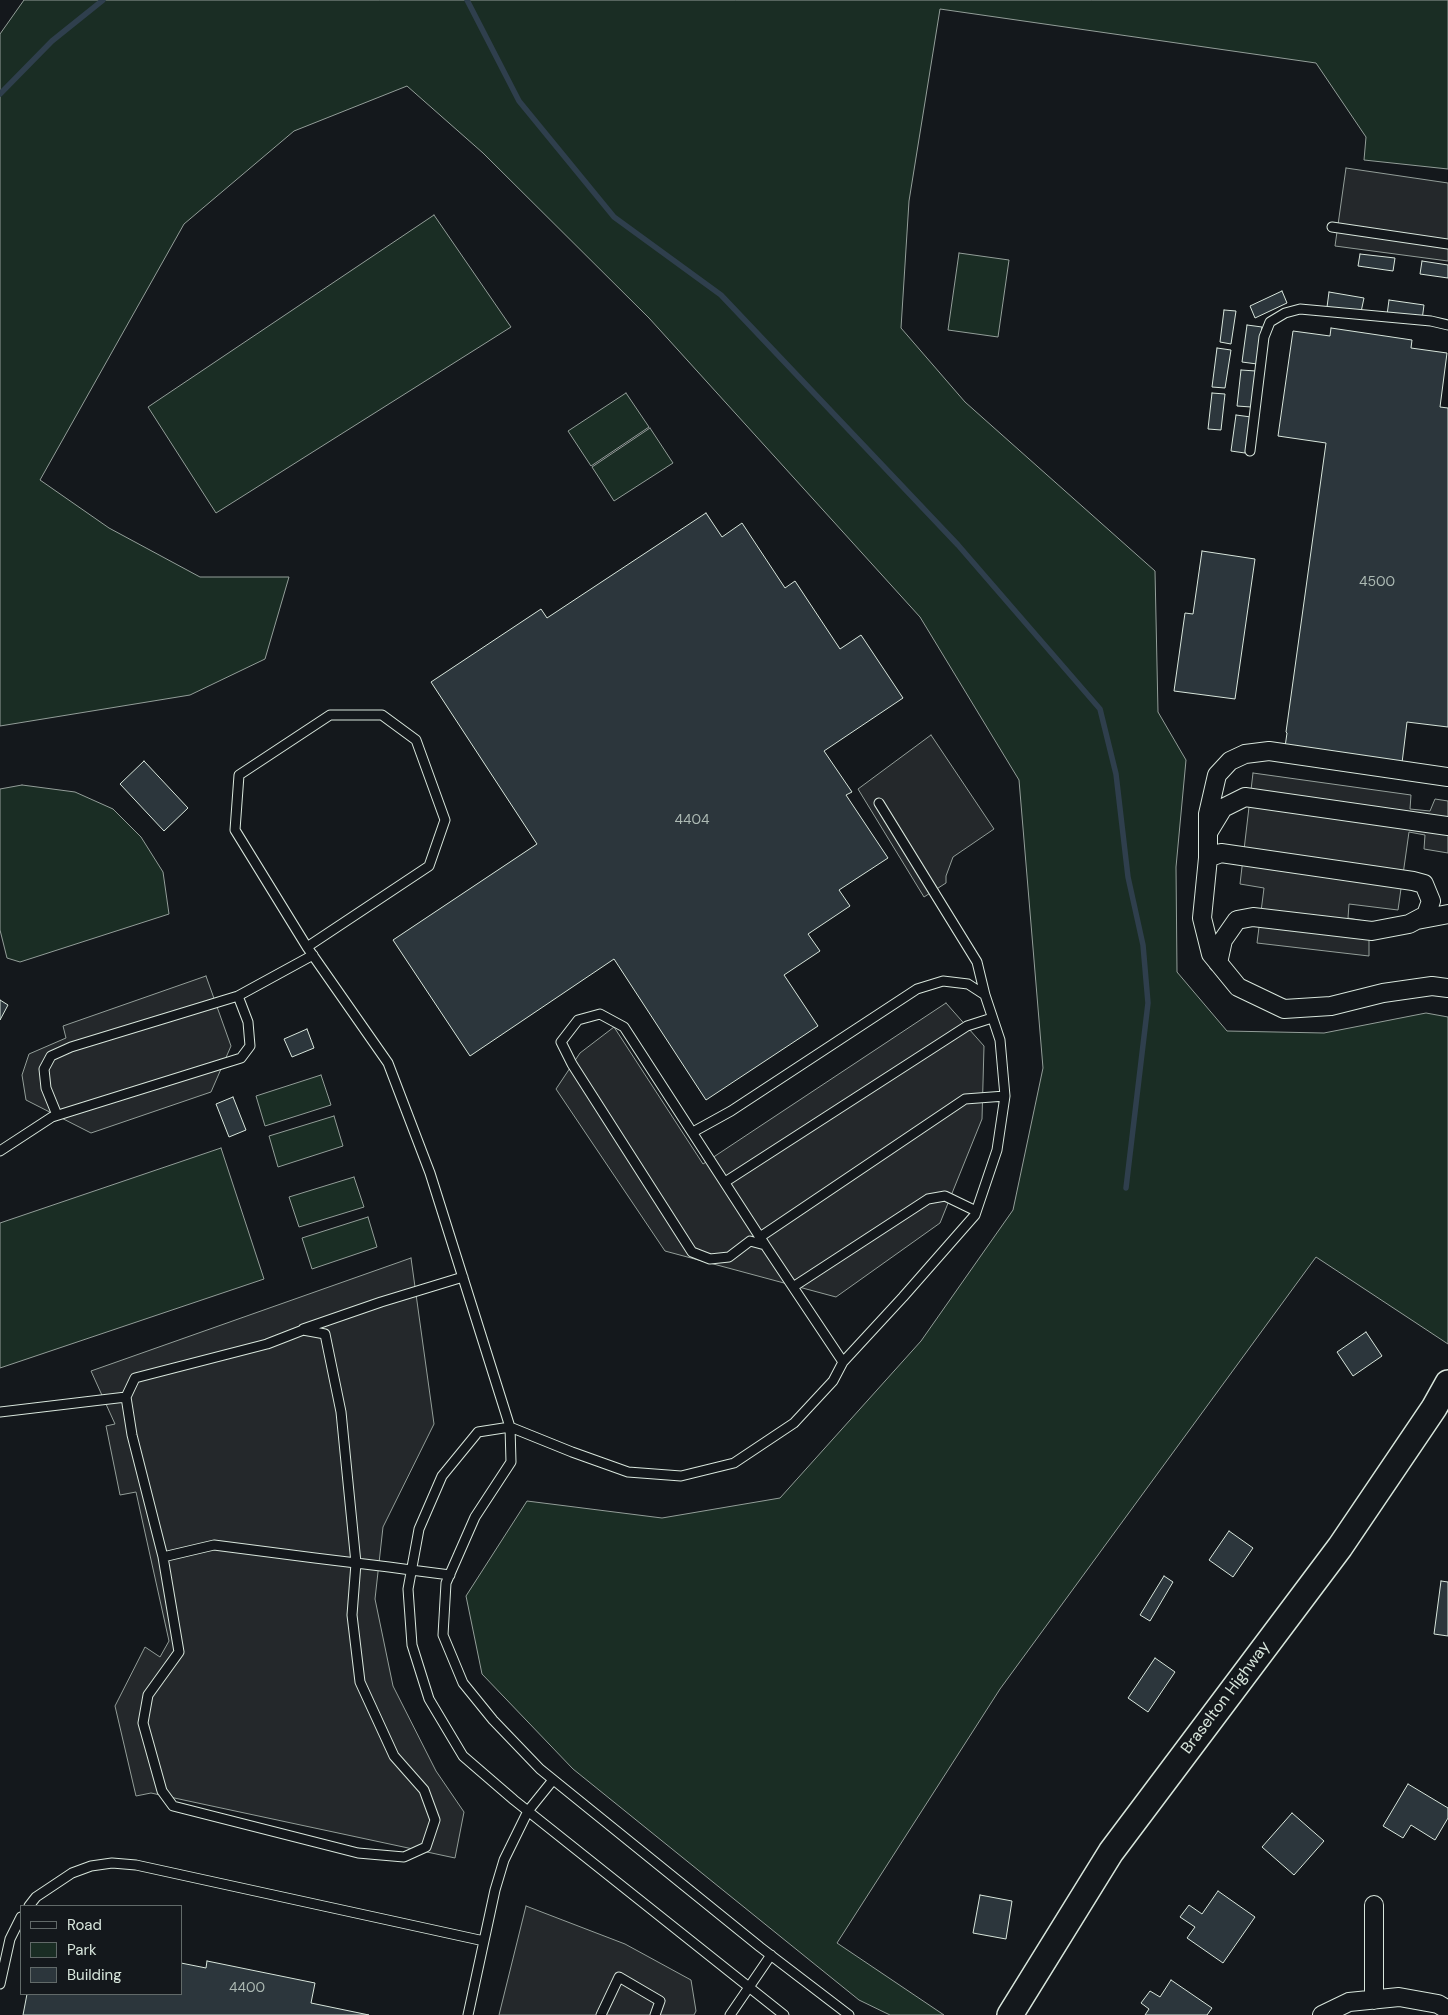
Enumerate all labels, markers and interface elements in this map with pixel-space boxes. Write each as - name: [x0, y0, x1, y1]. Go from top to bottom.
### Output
- house number: 4500: [1359, 574, 1395, 590]
- house number: 4404: [674, 812, 710, 828]
- street label: Braselton Highway: [1177, 1638, 1275, 1758]
- legend: [20, 1905, 182, 1995]
- text: Road: [67, 1915, 102, 1935]
- text: Park: [67, 1940, 97, 1960]
- text: Building: [67, 1965, 122, 1985]
- house number: 4400: [229, 1980, 265, 1996]

